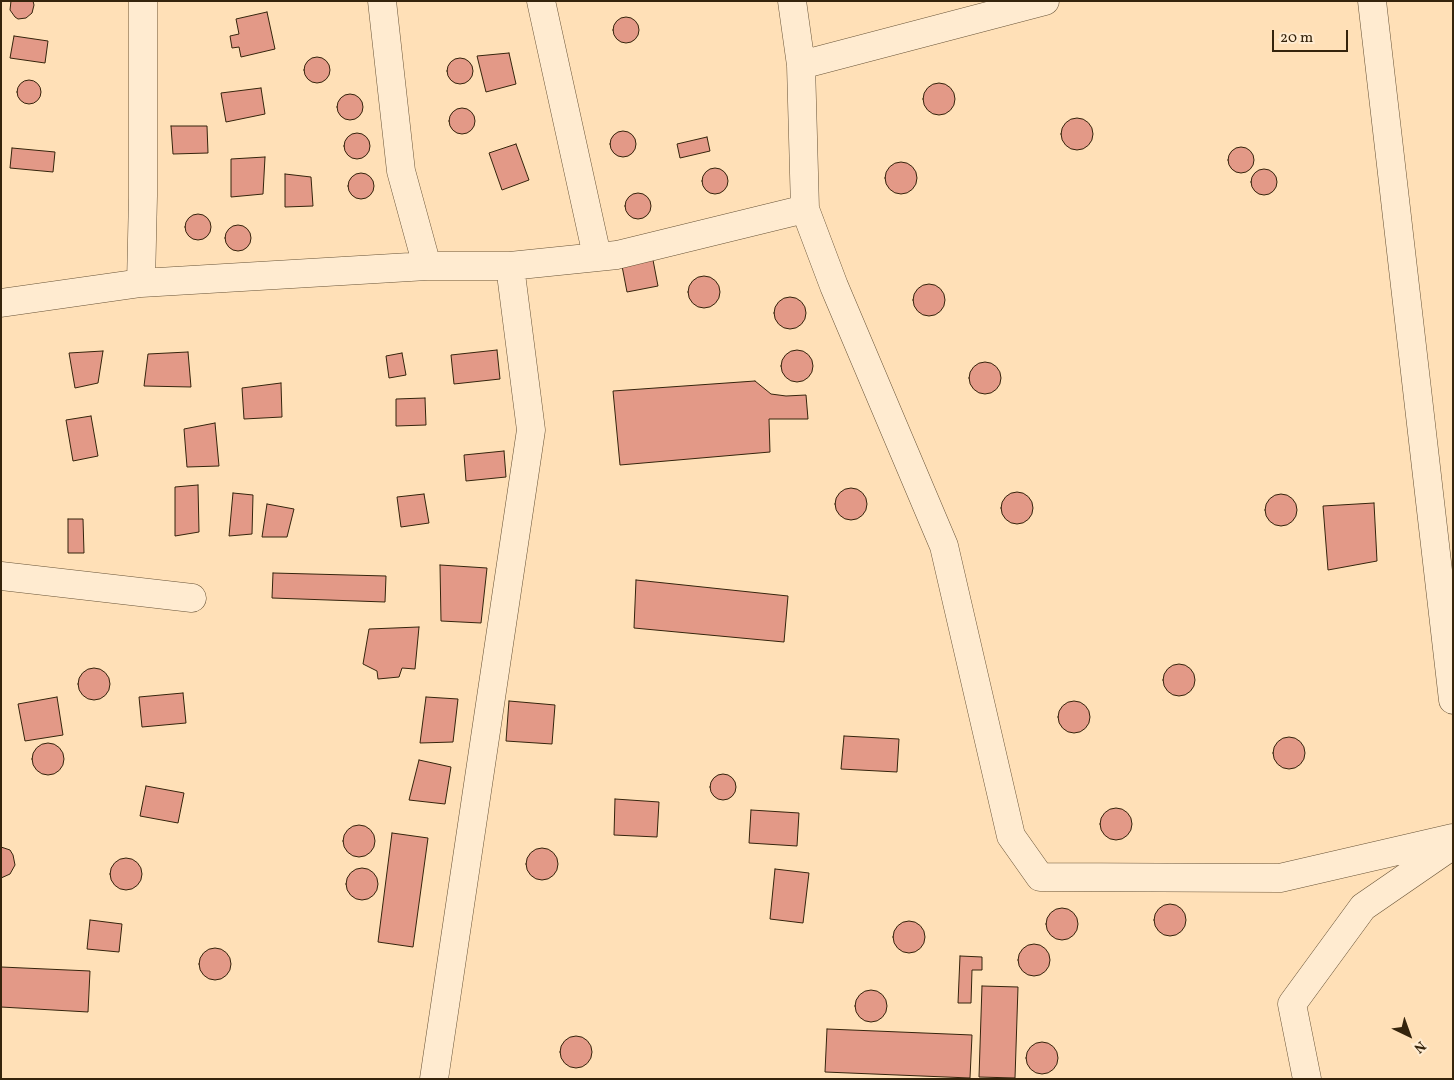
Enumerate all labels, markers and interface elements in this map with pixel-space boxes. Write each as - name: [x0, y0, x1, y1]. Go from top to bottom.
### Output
- scale bar: [1274, 20, 1350, 52]
- text: 20 m: [1280, 28, 1313, 49]
- north arrow: [1384, 1010, 1434, 1060]
- text: N: [1409, 1036, 1430, 1057]

